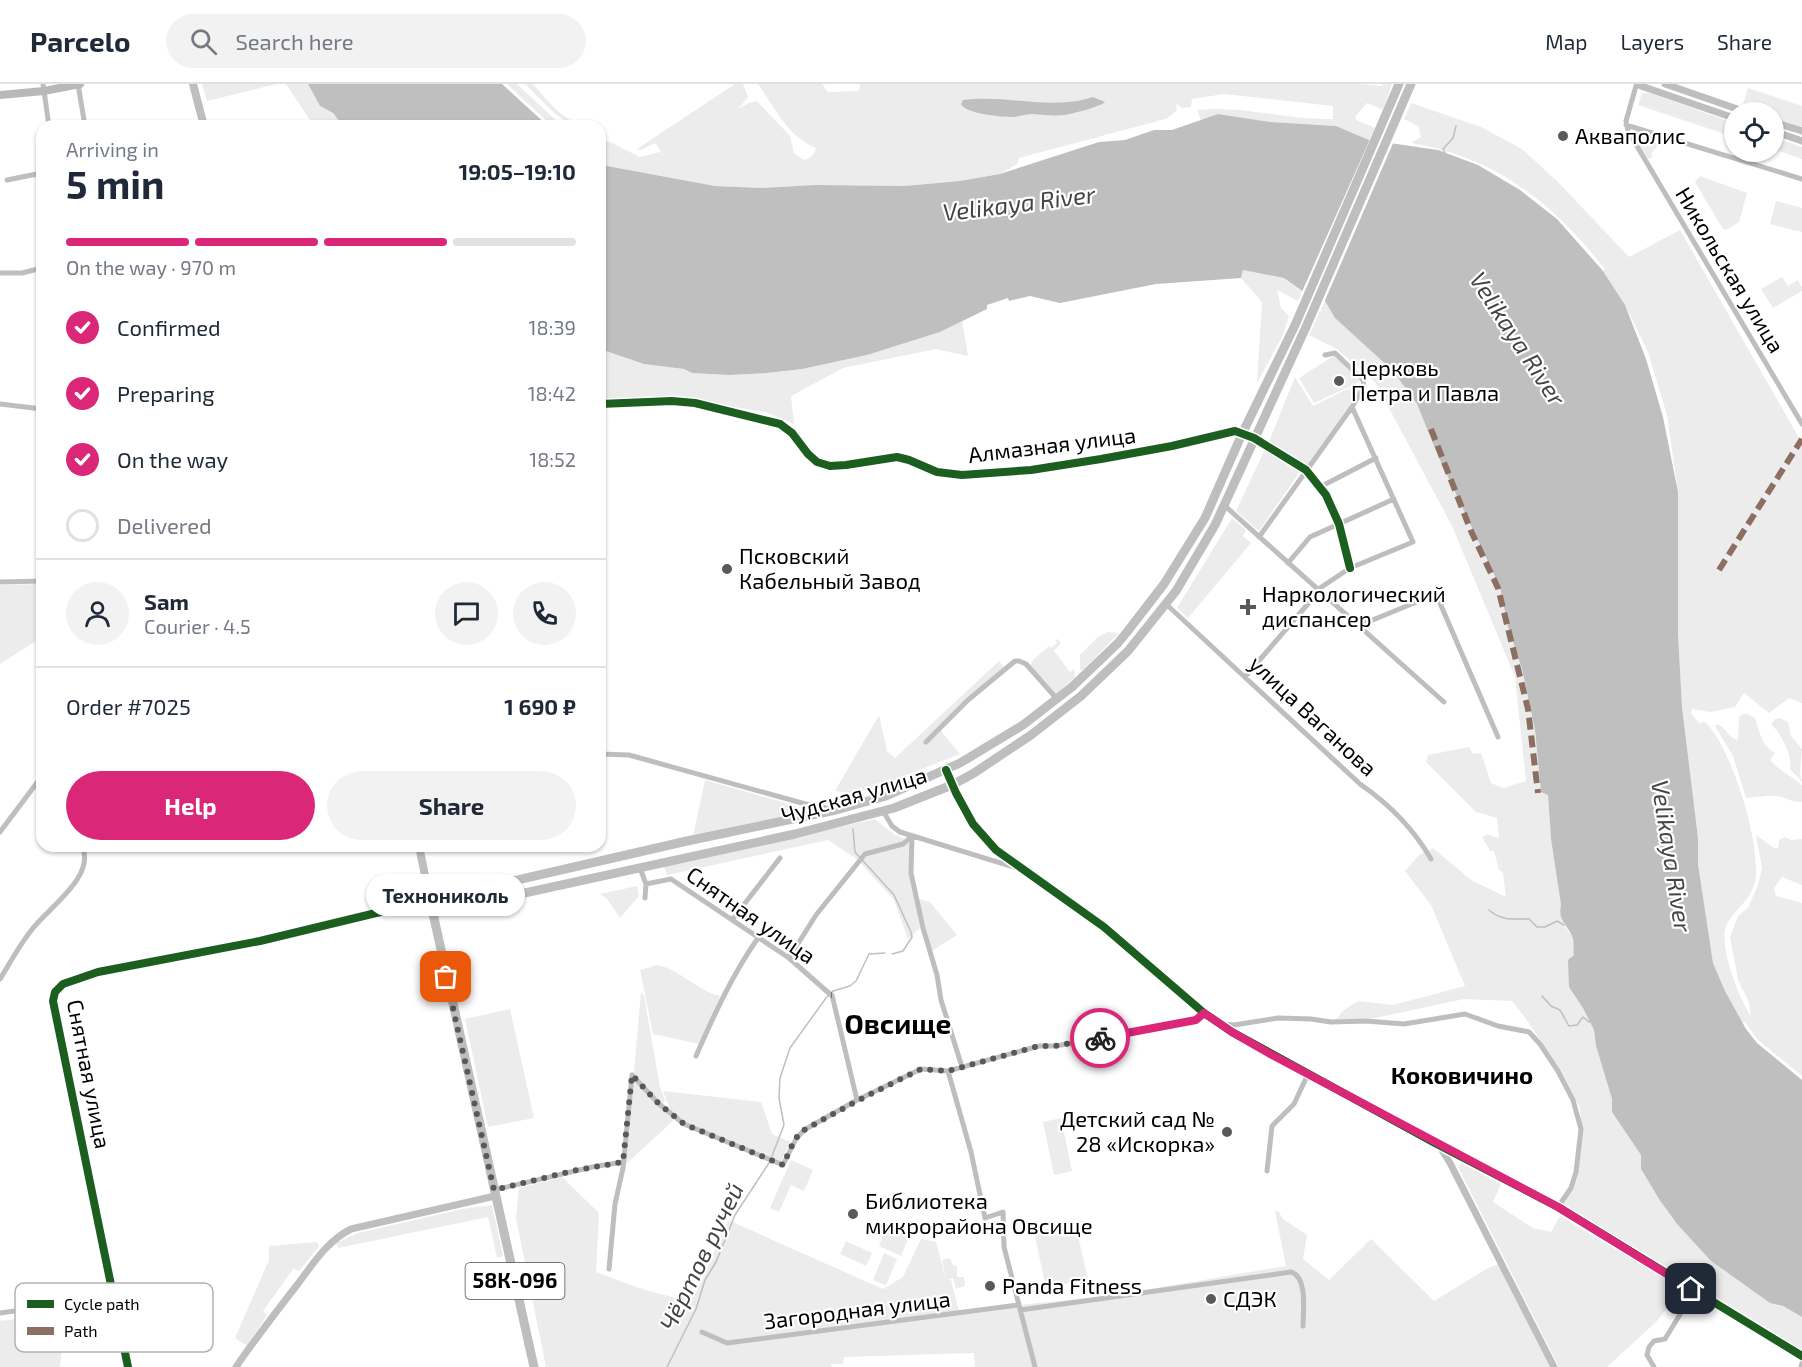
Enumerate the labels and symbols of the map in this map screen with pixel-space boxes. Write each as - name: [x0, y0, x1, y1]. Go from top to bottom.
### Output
- place label: Акваполис: [1575, 122, 1686, 148]
- marker: Акваполис: [1556, 129, 1570, 143]
- water label: Velikaya River: [941, 179, 1097, 226]
- street label: Никольская улица: [1670, 182, 1791, 357]
- water label: Velikaya River: [1464, 266, 1572, 411]
- place label: Церковь Петра и Павла: [1351, 354, 1499, 405]
- marker: Церковь Петра и Павла: [1332, 374, 1346, 388]
- street label: Алмазная улица: [967, 421, 1137, 468]
- place label: Псковский Кабельный Завод: [739, 542, 921, 593]
- marker: Псковский Кабельный Завод: [720, 562, 734, 576]
- place label: Наркологический диспансер: [1262, 580, 1446, 631]
- marker: Наркологический диспансер: [1239, 598, 1257, 616]
- street label: улица Ваганова: [1244, 650, 1383, 781]
- street label: Чудская улица: [778, 761, 930, 828]
- water label: Velikaya River: [1646, 778, 1699, 934]
- street label: Снятная улица: [682, 860, 821, 969]
- callout: Технониколь: [366, 875, 526, 917]
- pin: [420, 951, 471, 1002]
- street label: Снятная улица: [62, 997, 117, 1151]
- district label: Овсище: [845, 1006, 951, 1040]
- courier: [1070, 1008, 1130, 1068]
- district label: Коковичино: [1391, 1060, 1533, 1089]
- place label: Детский сад № 28 «Искорка»: [1060, 1105, 1215, 1156]
- marker: Детский сад № 28 «Искорка»: [1220, 1125, 1234, 1139]
- water label: Чёртов ручей: [652, 1178, 749, 1335]
- place label: Библиотека микрорайона Овсище: [865, 1187, 1093, 1238]
- marker: Библиотека микрорайона Овсище: [846, 1207, 860, 1221]
- road number: 58К-096: [466, 1263, 564, 1299]
- pin: [1665, 1263, 1716, 1314]
- place label: Panda Fitness: [1002, 1272, 1142, 1298]
- marker: Panda Fitness: [983, 1279, 997, 1293]
- legend: [15, 1283, 213, 1352]
- street label: Загородная улица: [762, 1285, 952, 1334]
- place label: СДЭК: [1223, 1285, 1277, 1311]
- marker: СДЭК: [1204, 1292, 1218, 1306]
- text: Cycle path: [64, 1294, 140, 1313]
- text: Path: [64, 1321, 98, 1340]

